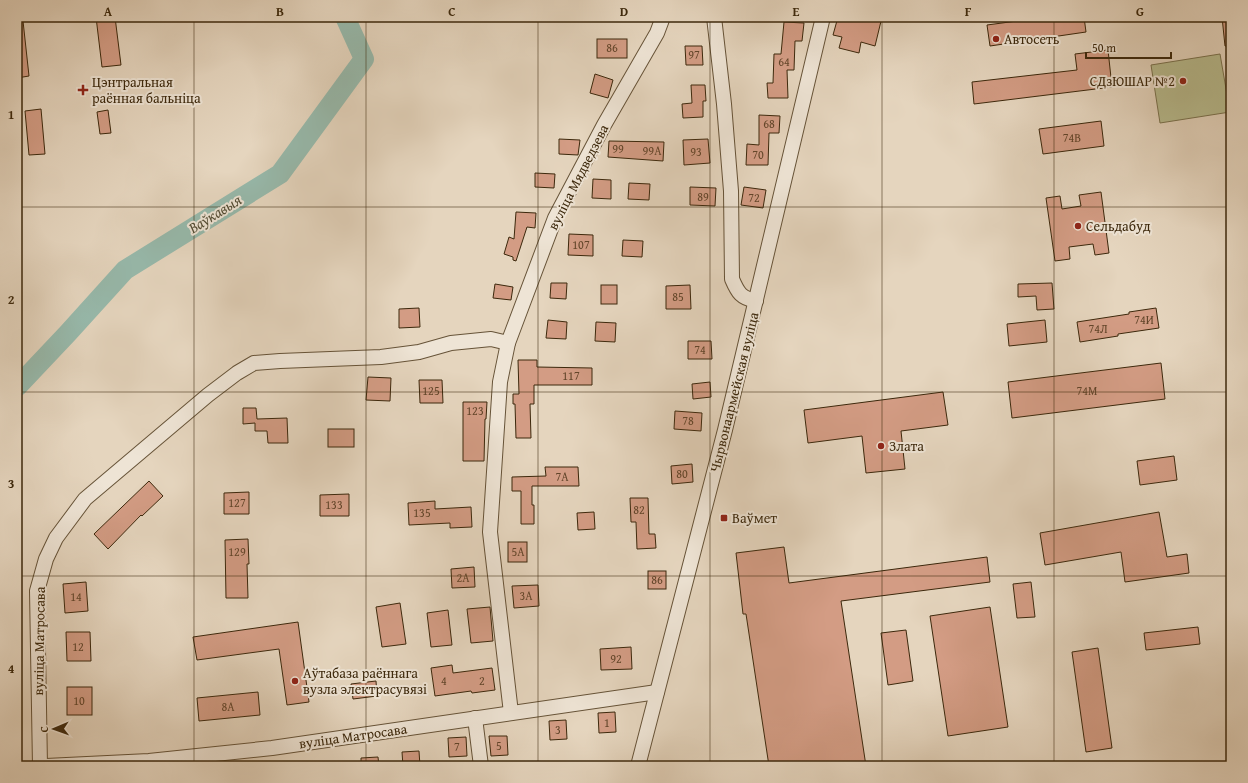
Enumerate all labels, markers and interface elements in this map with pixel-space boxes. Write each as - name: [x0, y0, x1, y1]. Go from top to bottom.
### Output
- text: A: [104, 2, 113, 21]
- text: B: [276, 2, 284, 21]
- text: C: [448, 2, 456, 21]
- text: D: [620, 2, 628, 21]
- text: E: [793, 2, 800, 21]
- text: F: [965, 2, 972, 21]
- text: G: [1136, 2, 1144, 21]
- place label: Автосеть: [1004, 29, 1060, 49]
- marker: Автосеть: [991, 34, 1001, 44]
- scale bar: [1086, 34, 1171, 60]
- house number: 86: [606, 39, 618, 56]
- text: 50 m: [1092, 39, 1116, 56]
- house number: 97: [688, 46, 700, 63]
- house number: 64: [778, 53, 790, 70]
- place label: СДзЮШАР №2: [1090, 71, 1175, 91]
- place label: Цэнтральная раённая бальніца: [92, 72, 201, 108]
- marker: СДзЮШАР №2: [1178, 76, 1188, 86]
- marker: Цэнтральная раённая бальніца: [77, 84, 89, 96]
- text: 1: [8, 105, 14, 124]
- house number: 68: [763, 115, 775, 132]
- street label: вуліца Мядведзева: [543, 120, 613, 233]
- house number: 74В: [1063, 129, 1081, 146]
- house number: 99: [612, 140, 624, 157]
- house number: 99А: [643, 142, 662, 159]
- house number: 93: [690, 143, 702, 160]
- house number: 70: [752, 146, 764, 163]
- house number: 89: [697, 188, 709, 205]
- water label: Ваўкавыя: [183, 189, 246, 239]
- house number: 72: [748, 189, 760, 206]
- place label: Сельдабуд: [1086, 216, 1151, 236]
- marker: Сельдабуд: [1073, 221, 1083, 231]
- house number: 107: [572, 236, 590, 253]
- house number: 85: [672, 288, 684, 305]
- text: 2: [8, 290, 15, 309]
- street label: Чырвонаармейская вуліца: [704, 310, 764, 474]
- house number: 74И: [1134, 311, 1154, 328]
- house number: 74Л: [1088, 320, 1108, 337]
- house number: 74: [694, 341, 706, 358]
- house number: 117: [562, 367, 580, 384]
- house number: 125: [422, 382, 440, 399]
- house number: 74М: [1077, 382, 1097, 399]
- house number: 123: [466, 402, 484, 419]
- house number: 78: [682, 412, 694, 429]
- place label: Злата: [889, 436, 924, 456]
- marker: Злата: [876, 441, 886, 451]
- house number: 80: [676, 465, 688, 482]
- house number: 7А: [555, 468, 569, 485]
- text: 3: [8, 474, 14, 493]
- house number: 127: [228, 494, 246, 511]
- house number: 133: [325, 496, 343, 513]
- house number: 82: [633, 501, 645, 518]
- house number: 135: [413, 504, 431, 521]
- place label: Ваўмет: [732, 508, 777, 528]
- marker: Ваўмет: [719, 513, 729, 523]
- house number: 129: [228, 543, 246, 560]
- house number: 5А: [511, 543, 525, 560]
- house number: 2А: [456, 569, 470, 586]
- house number: 86: [651, 571, 663, 588]
- street label: вуліца Матросава: [28, 586, 50, 696]
- house number: 3А: [519, 587, 533, 604]
- house number: 14: [70, 588, 82, 605]
- house number: 12: [72, 638, 84, 655]
- house number: 92: [610, 650, 622, 667]
- text: 4: [8, 659, 15, 678]
- place label: Аўтабаза раённага вузла электрасувязі: [303, 663, 427, 699]
- house number: 4: [441, 672, 447, 689]
- house number: 2: [479, 672, 485, 689]
- marker: Аўтабаза раённага вузла электрасувязі: [290, 676, 300, 686]
- house number: 10: [73, 692, 85, 709]
- house number: 8А: [221, 698, 235, 715]
- north arrow: [34, 709, 74, 749]
- house number: 1: [604, 714, 610, 731]
- street label: вуліца Матросава: [298, 718, 409, 753]
- house number: 3: [555, 721, 561, 738]
- text: С: [36, 726, 52, 733]
- house number: 5: [496, 737, 502, 754]
- house number: 7: [454, 738, 460, 755]

